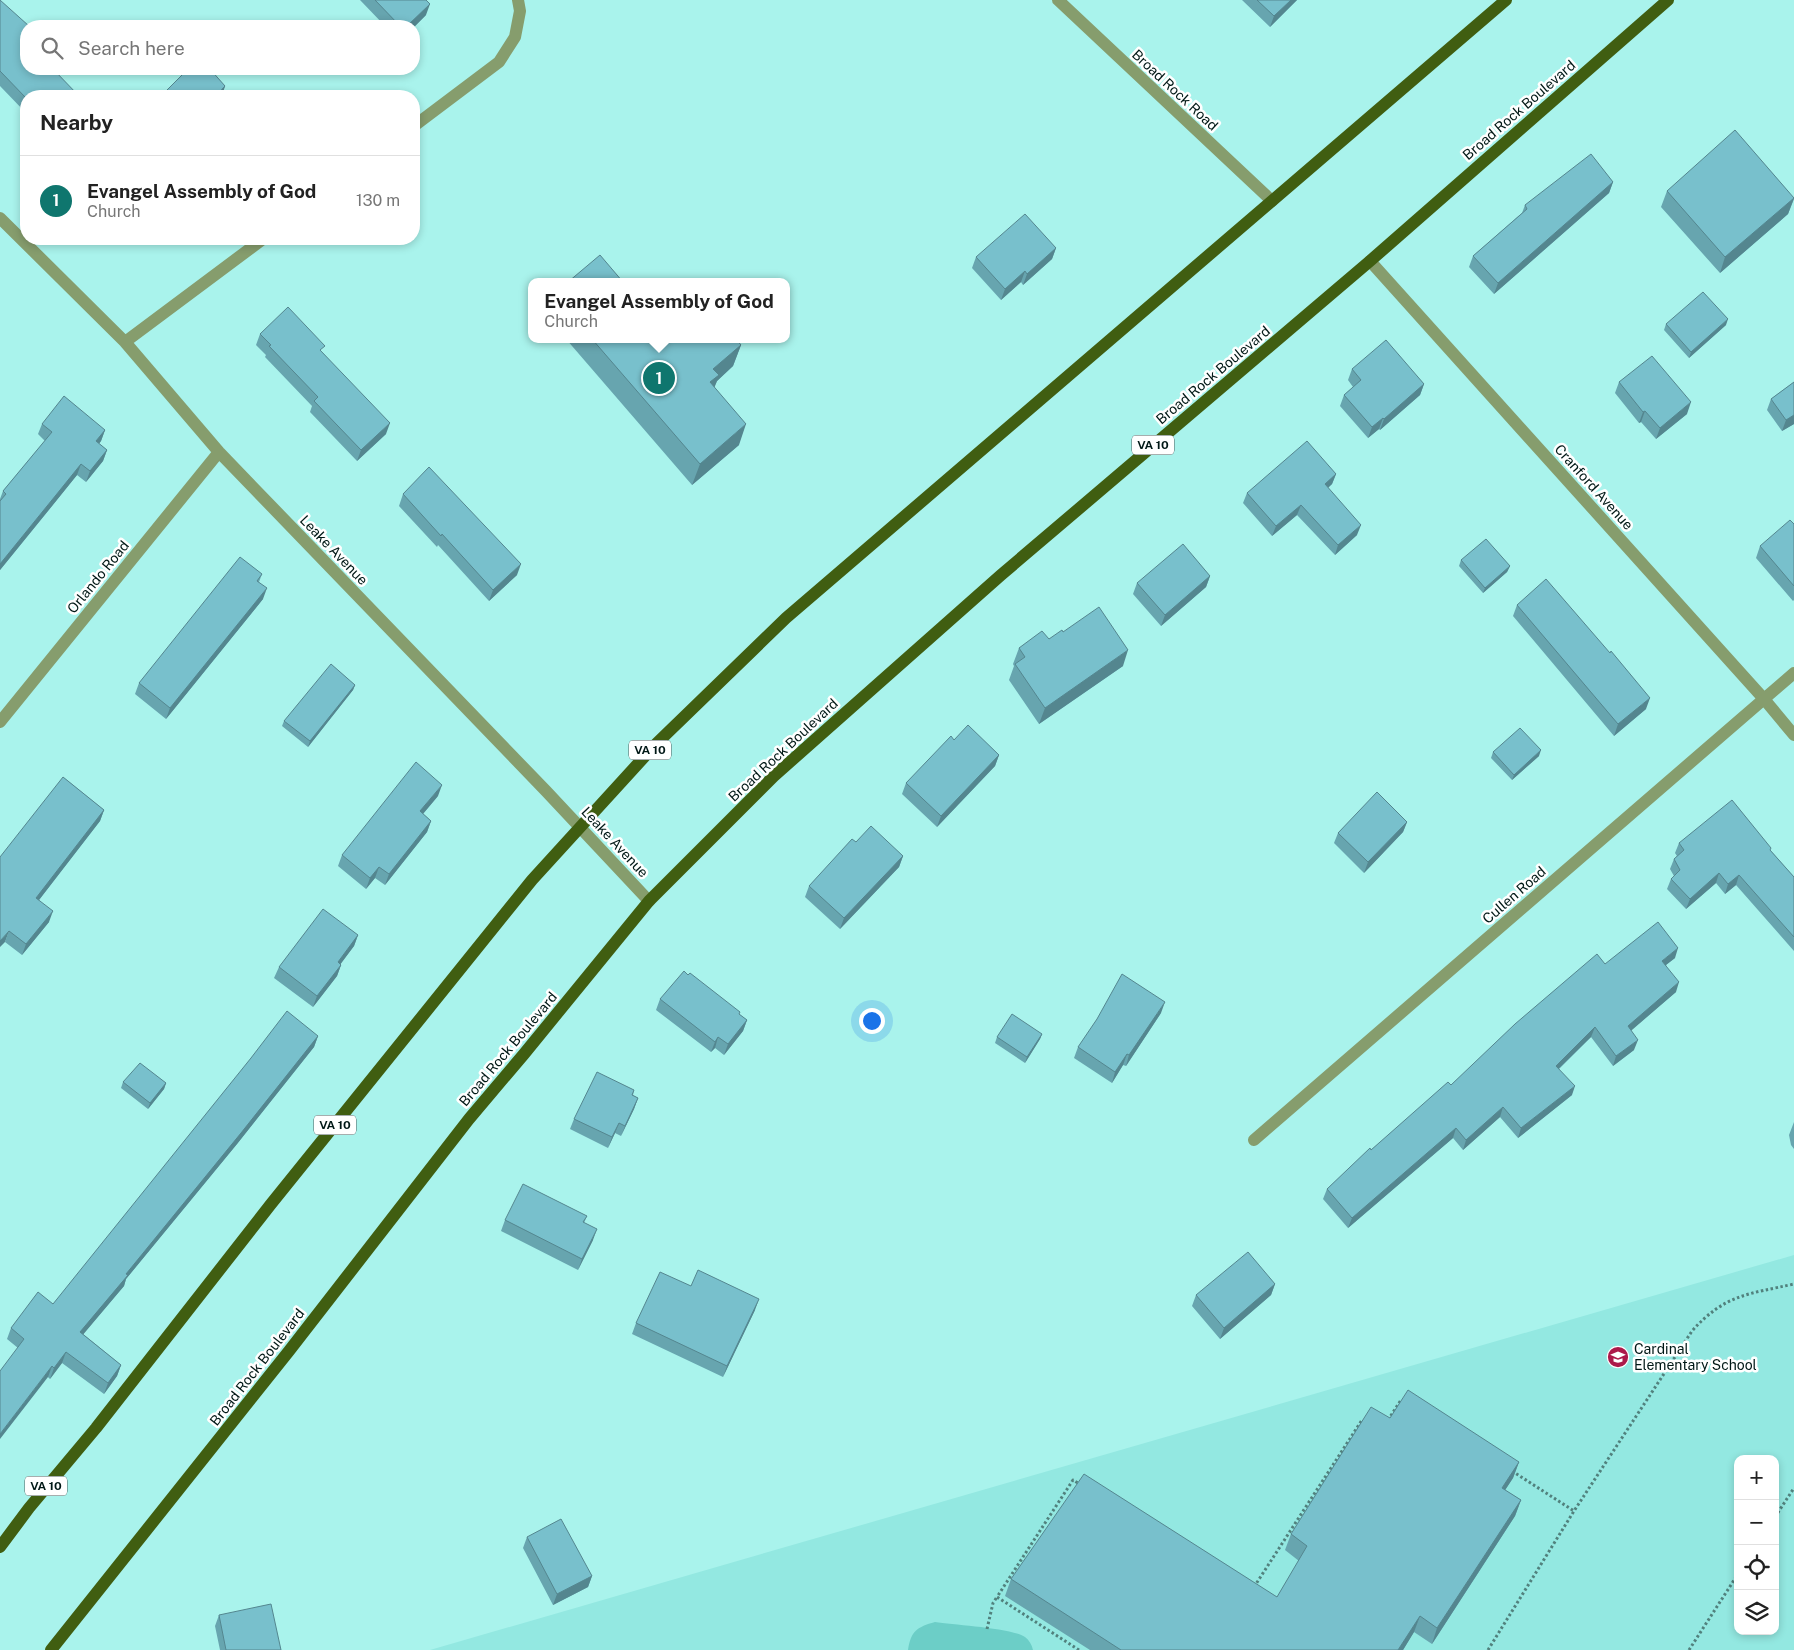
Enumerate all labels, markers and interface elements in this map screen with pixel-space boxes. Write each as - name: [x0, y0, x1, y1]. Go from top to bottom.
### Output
- search box: [20, 20, 420, 75]
- icon: search: [38, 34, 66, 62]
- text: Search here: [78, 37, 185, 59]
- street label: Broad Rock Road: [1129, 46, 1221, 134]
- street label: Broad Rock Boulevard: [1460, 57, 1578, 163]
- text: Nearby: [40, 110, 113, 135]
- text: Evangel Assembly of God: [87, 180, 316, 202]
- text: 1: [53, 191, 59, 210]
- text: 130 m: [356, 191, 400, 210]
- text: Church: [87, 202, 141, 221]
- popup: [528, 278, 790, 343]
- text: Evangel Assembly of God: [544, 290, 774, 312]
- text: Church: [544, 312, 598, 331]
- street label: Broad Rock Boulevard: [1153, 323, 1273, 427]
- pin: 1: [643, 359, 675, 397]
- road number: VA 10: [1132, 436, 1174, 454]
- street label: Cranford Avenue: [1552, 441, 1636, 533]
- street label: Leake Avenue: [297, 512, 371, 588]
- street label: Orlando Road: [64, 538, 132, 616]
- street label: Broad Rock Boulevard: [725, 695, 841, 805]
- road number: VA 10: [629, 740, 671, 760]
- street label: Leake Avenue: [578, 804, 652, 881]
- street label: Cullen Road: [1479, 863, 1549, 927]
- street label: Broad Rock Boulevard: [456, 989, 560, 1109]
- your location: [859, 1008, 885, 1034]
- road number: VA 10: [314, 1116, 356, 1134]
- street label: Broad Rock Boulevard: [206, 1306, 308, 1428]
- place label: Cardinal Elementary School: [1634, 1341, 1757, 1373]
- school or university icon: Cardinal Elementary School: [1606, 1345, 1630, 1369]
- map controls: [1734, 1455, 1779, 1635]
- button: +: [1734, 1455, 1779, 1500]
- road number: VA 10: [25, 1476, 67, 1495]
- button: −: [1734, 1500, 1779, 1545]
- button: locate: [1734, 1545, 1779, 1590]
- button: layers: [1734, 1590, 1779, 1635]

